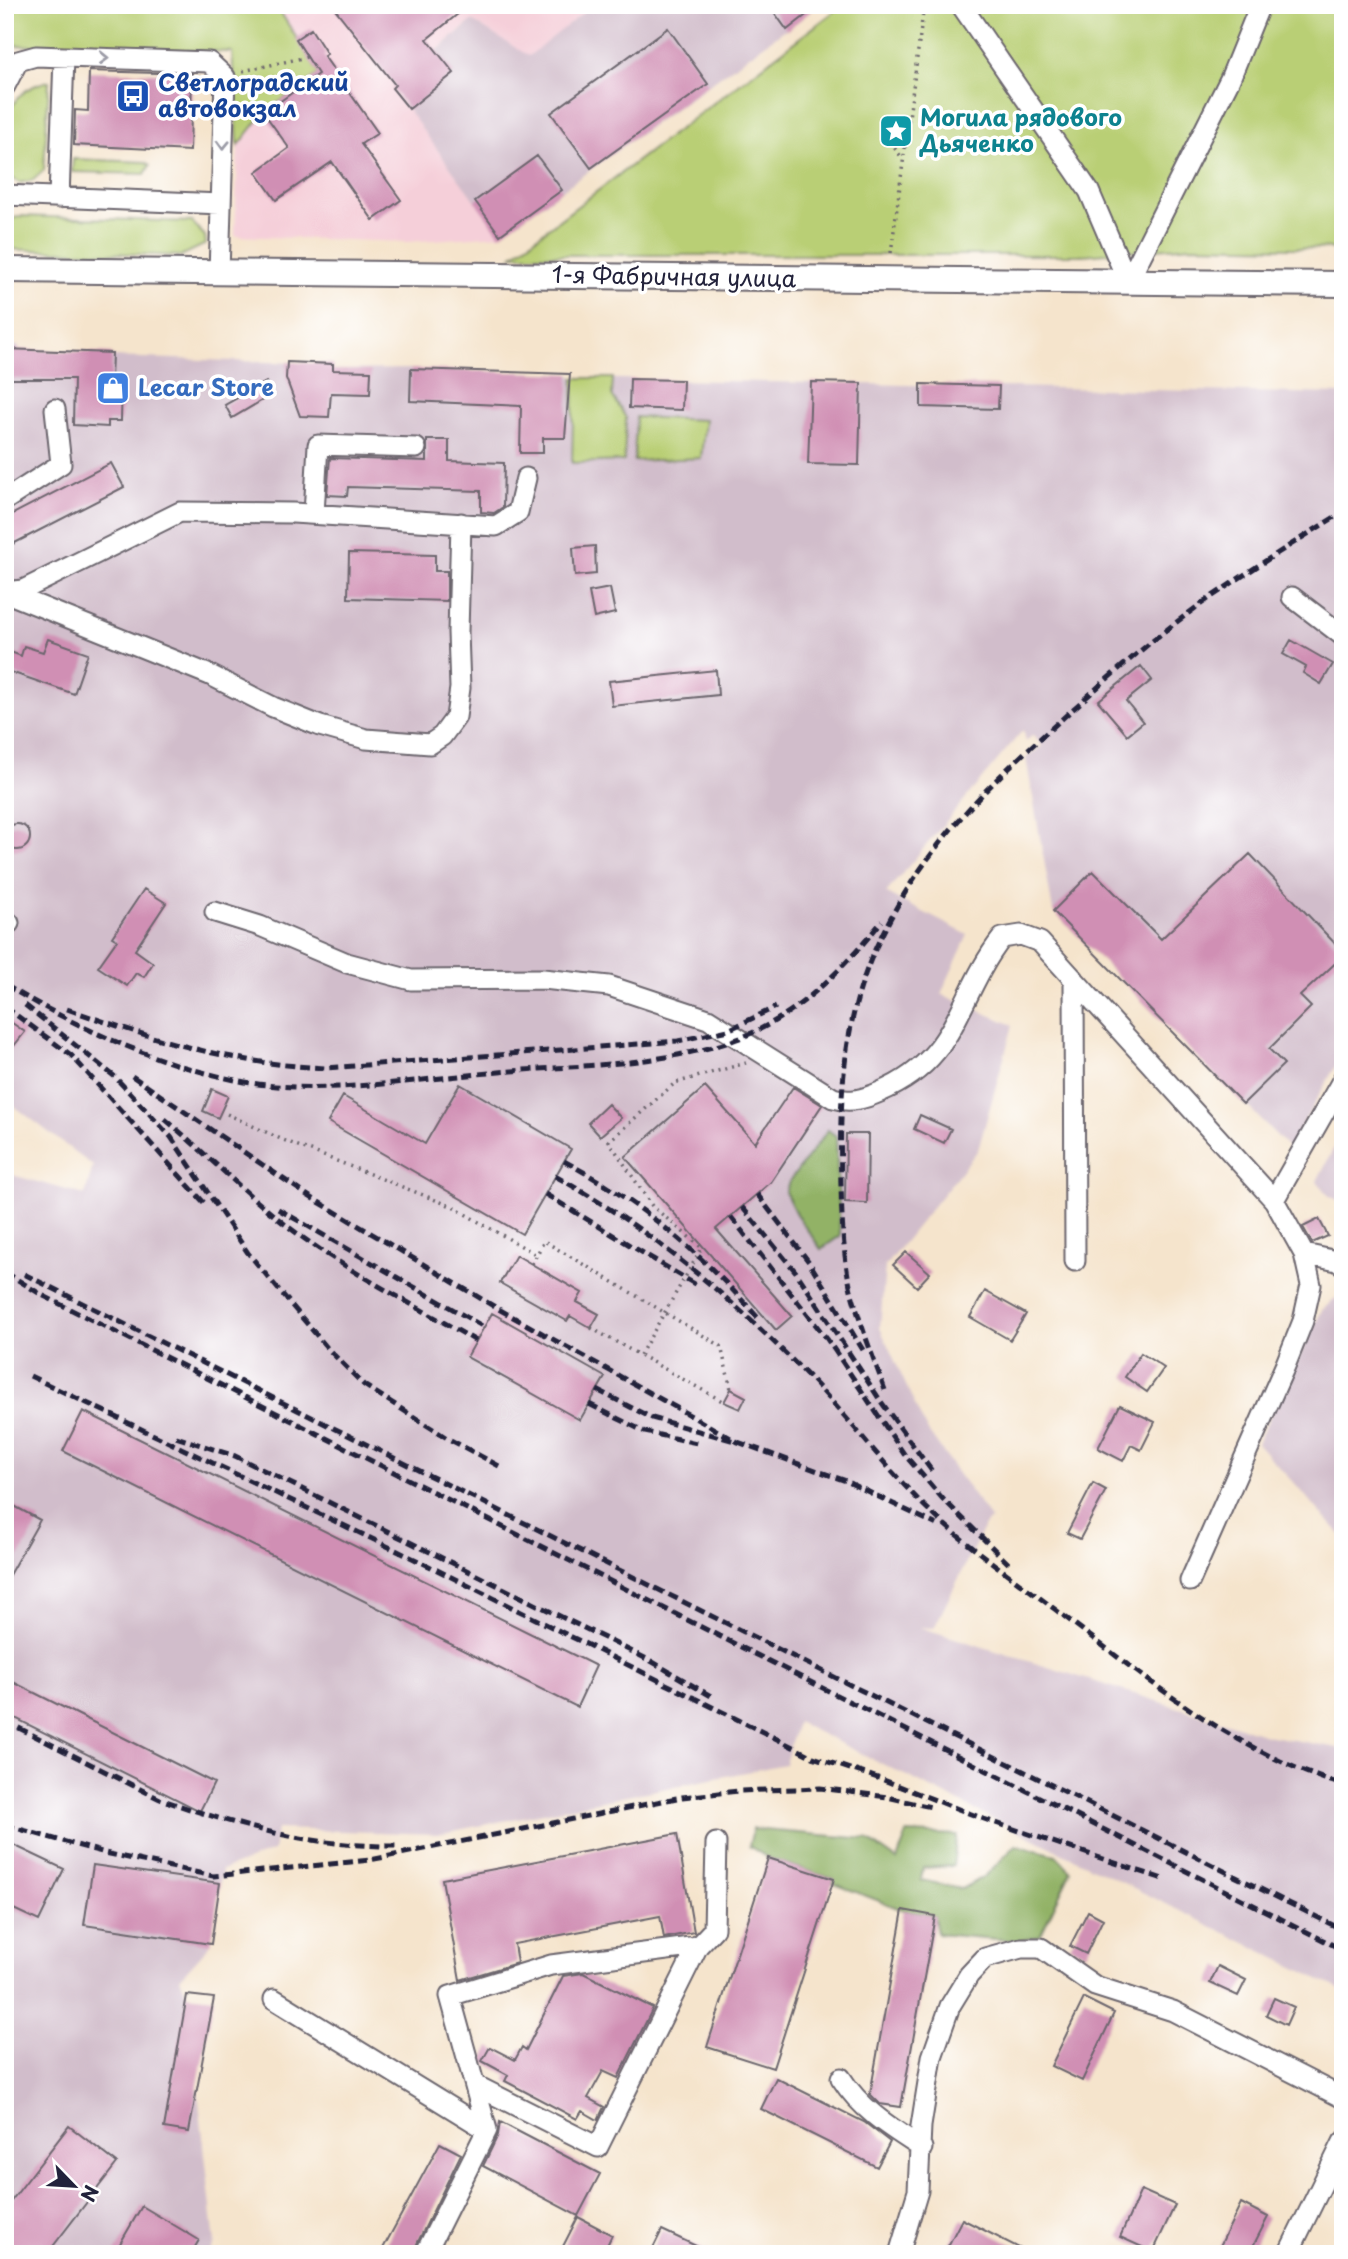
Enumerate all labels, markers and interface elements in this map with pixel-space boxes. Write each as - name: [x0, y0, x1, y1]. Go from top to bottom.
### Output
- one-way arrow: [99, 51, 110, 66]
- place label: Светлоградский автовокзал: [158, 64, 349, 125]
- bus stop icon: Светлоградский автовокзал: [114, 77, 152, 115]
- place label: Могила рядового Дьяченко: [919, 99, 1122, 160]
- place icon: Могила рядового Дьяченко: [877, 112, 915, 150]
- one-way arrow: [215, 140, 230, 151]
- street label: 1-я Фабричная улица: [552, 256, 797, 295]
- shop icon: Lecar Store: [94, 369, 132, 407]
- place label: Lecar Store: [138, 369, 275, 404]
- north arrow: [38, 2150, 108, 2220]
- text: N: [74, 2181, 106, 2206]

